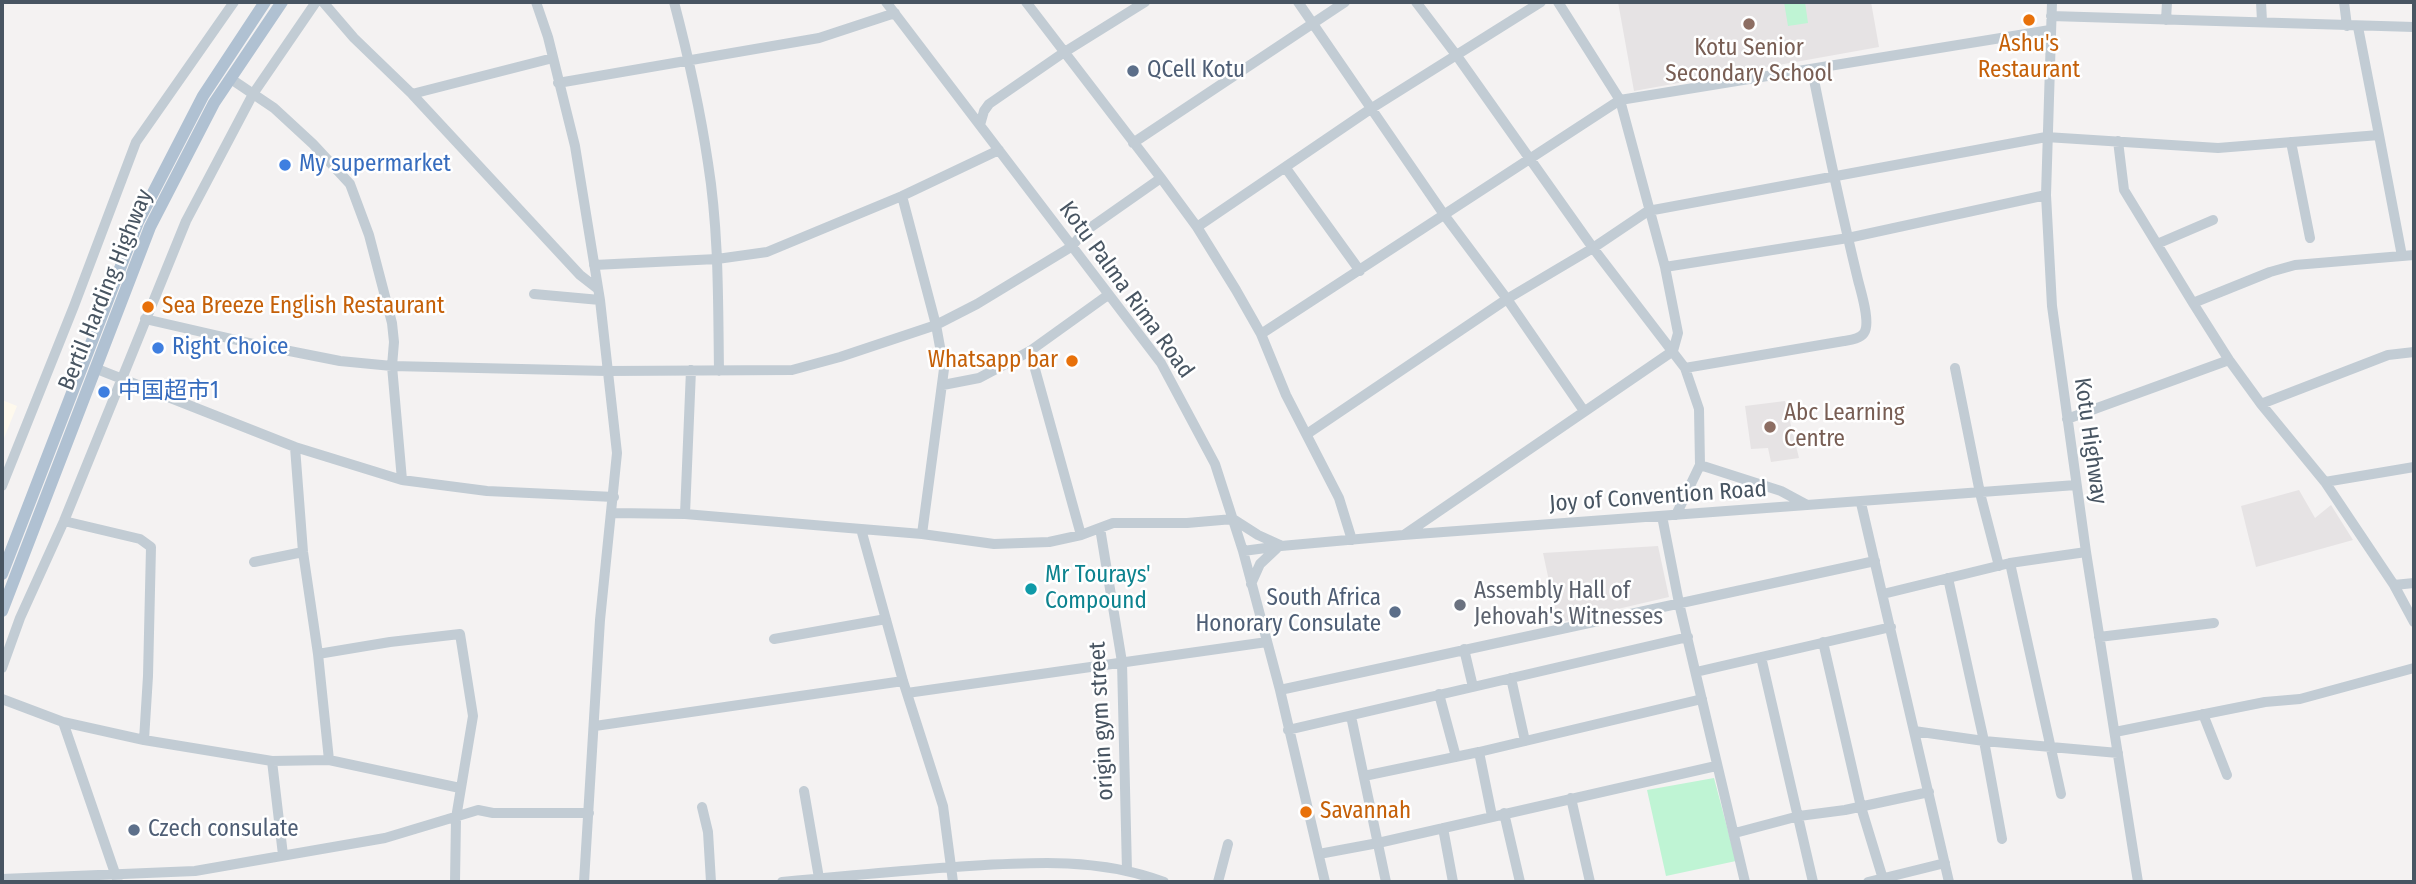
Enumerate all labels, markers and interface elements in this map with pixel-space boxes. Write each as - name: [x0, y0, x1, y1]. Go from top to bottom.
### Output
- marker: Ashu's Restaurant: [2021, 12, 2037, 28]
- marker: Kotu Senior Secondary School: [1741, 16, 1757, 32]
- place label: Ashu's Restaurant: [1978, 31, 2080, 85]
- place label: Kotu Senior Secondary School: [1665, 35, 1833, 89]
- place label: QCell Kotu: [1147, 57, 1245, 85]
- marker: QCell Kotu: [1125, 63, 1141, 79]
- place label: My supermarket: [299, 151, 451, 179]
- marker: My supermarket: [277, 157, 293, 173]
- street label: Bertil Harding Highway: [53, 185, 159, 395]
- street label: Kotu Palma Rima Road: [1053, 196, 1199, 384]
- place label: Sea Breeze English Restaurant: [162, 293, 444, 321]
- marker: Sea Breeze English Restaurant: [140, 299, 156, 315]
- place label: Right Choice: [172, 334, 288, 362]
- marker: Right Choice: [150, 340, 166, 356]
- place label: Whatsapp bar: [928, 347, 1058, 375]
- marker: Whatsapp bar: [1064, 353, 1080, 369]
- street label: Kotu Highway: [2067, 376, 2113, 506]
- place label: 中国超市1: [118, 378, 219, 406]
- marker: 中国超市1: [96, 384, 112, 400]
- place label: Abc Learning Centre: [1784, 400, 1905, 454]
- marker: Abc Learning Centre: [1762, 419, 1778, 435]
- street label: Joy of Convention Road: [1548, 476, 1768, 518]
- place label: Mr Tourays' Compound: [1045, 562, 1151, 616]
- place label: Assembly Hall of Jehovah's Witnesses: [1474, 578, 1663, 632]
- marker: Mr Tourays' Compound: [1023, 581, 1039, 597]
- place label: South Africa Honorary Consulate: [1195, 585, 1381, 639]
- marker: Assembly Hall of Jehovah's Witnesses: [1452, 597, 1468, 613]
- marker: South Africa Honorary Consulate: [1387, 604, 1403, 620]
- street label: origin gym street: [1084, 641, 1120, 801]
- place label: Savannah: [1320, 798, 1411, 826]
- marker: Savannah: [1298, 804, 1314, 820]
- place label: Czech consulate: [148, 816, 299, 844]
- marker: Czech consulate: [126, 822, 142, 838]

